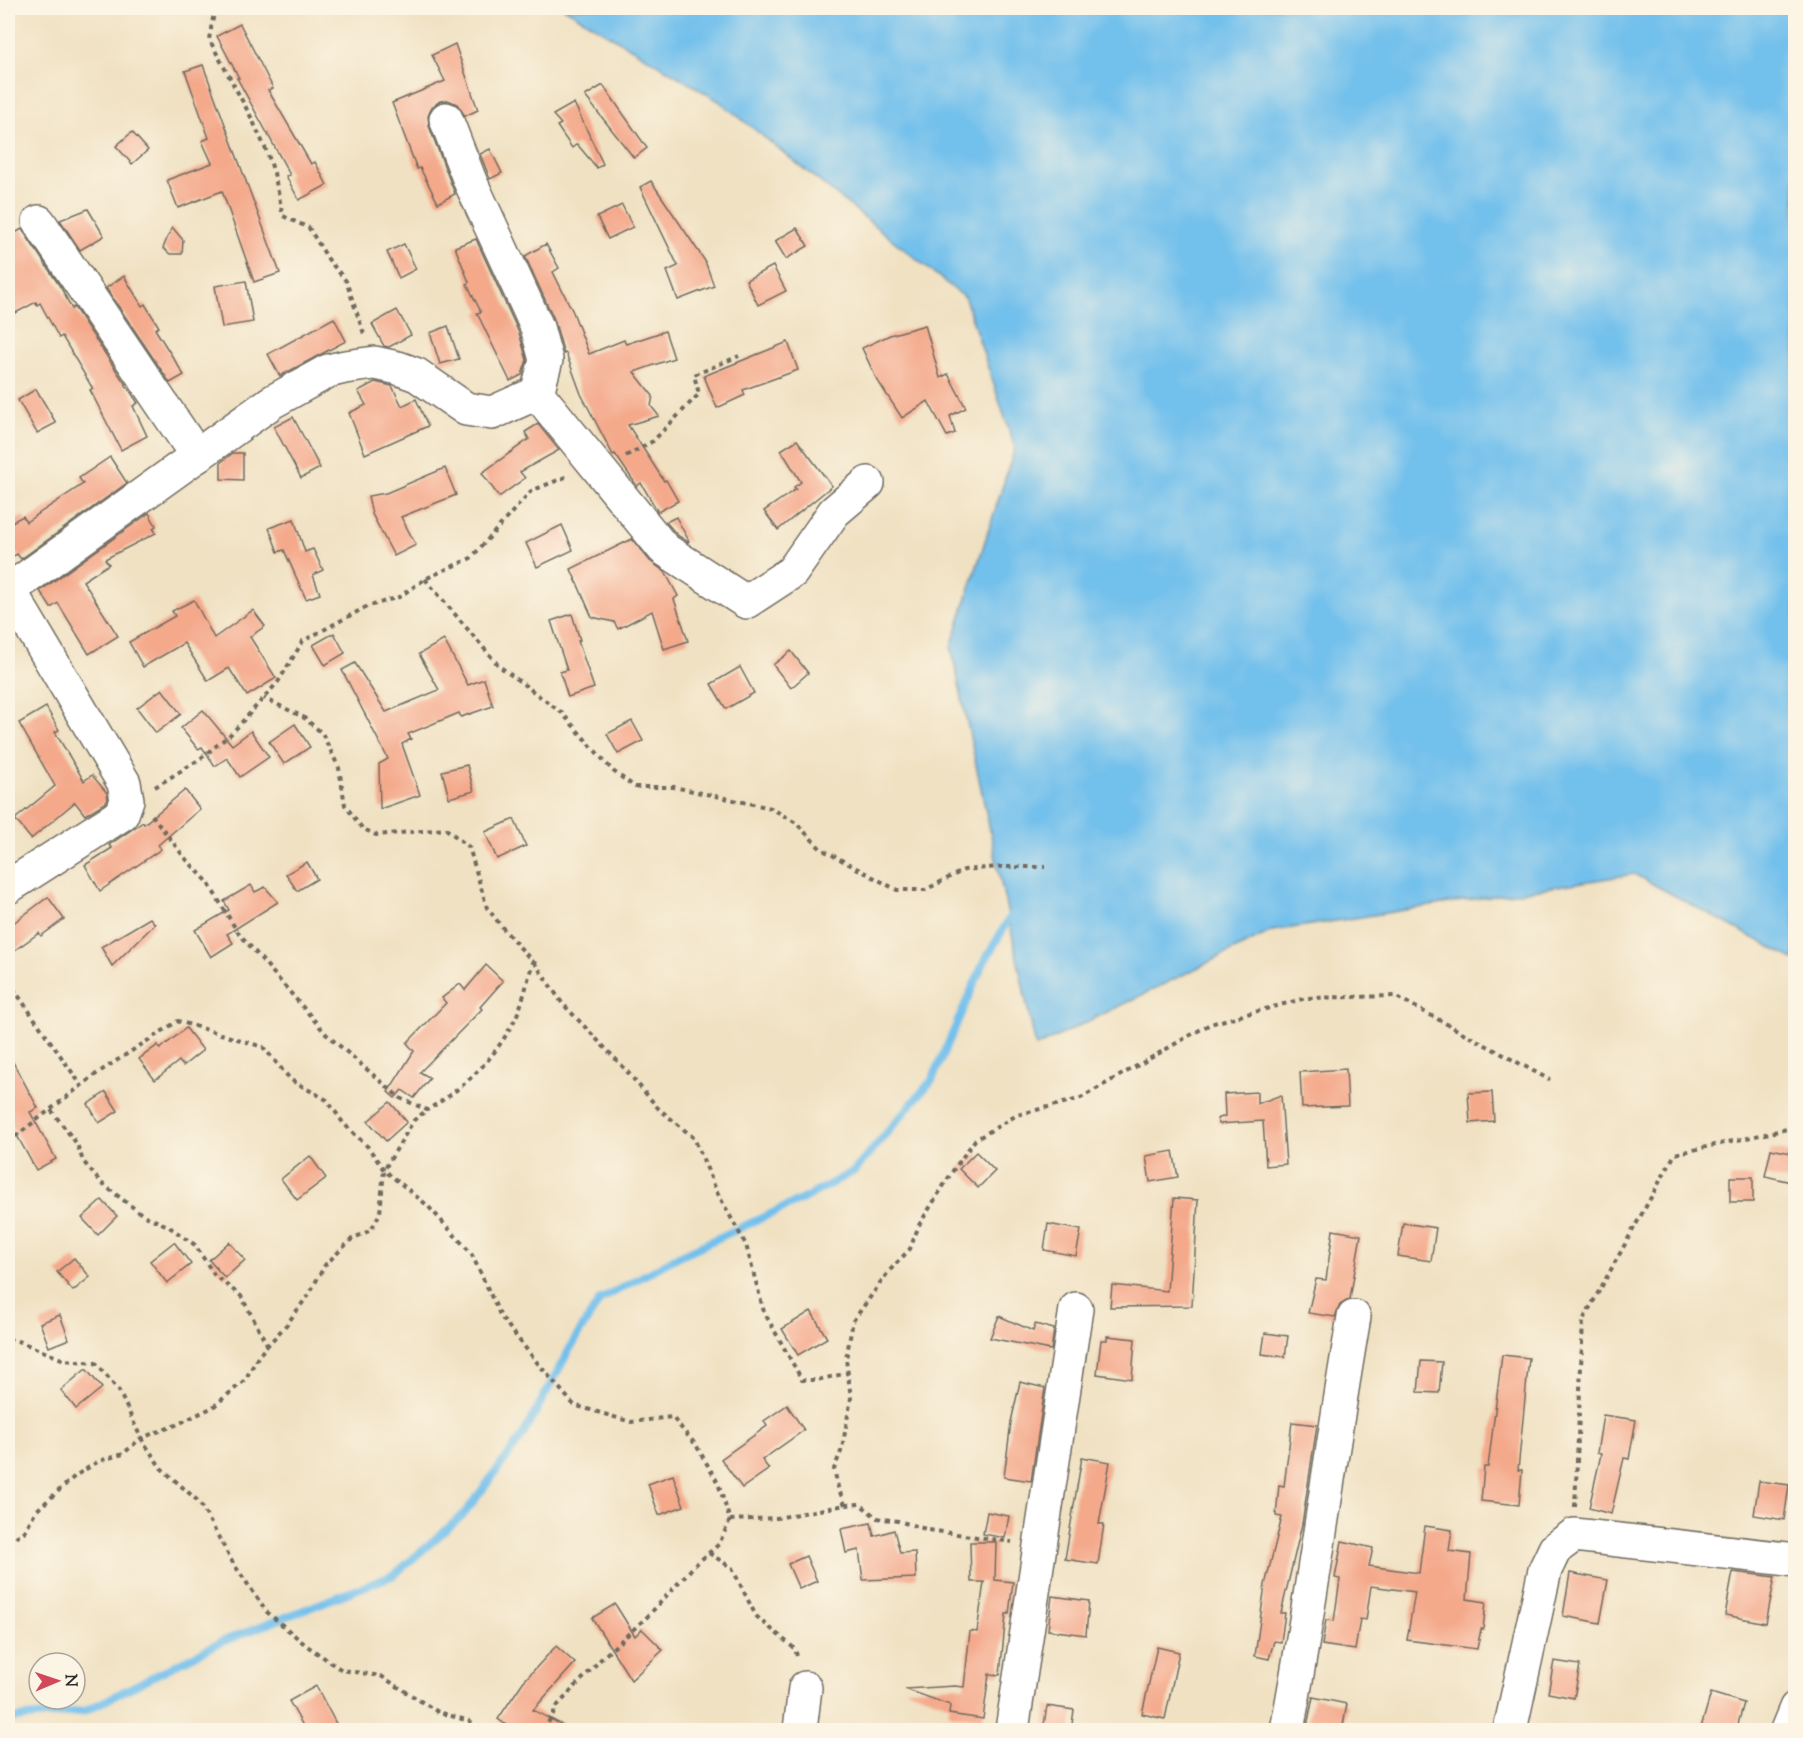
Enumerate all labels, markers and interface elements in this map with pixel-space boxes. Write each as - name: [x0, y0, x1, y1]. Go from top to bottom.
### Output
- north arrow: [27, 1651, 87, 1711]
- text: N: [58, 1674, 81, 1688]

